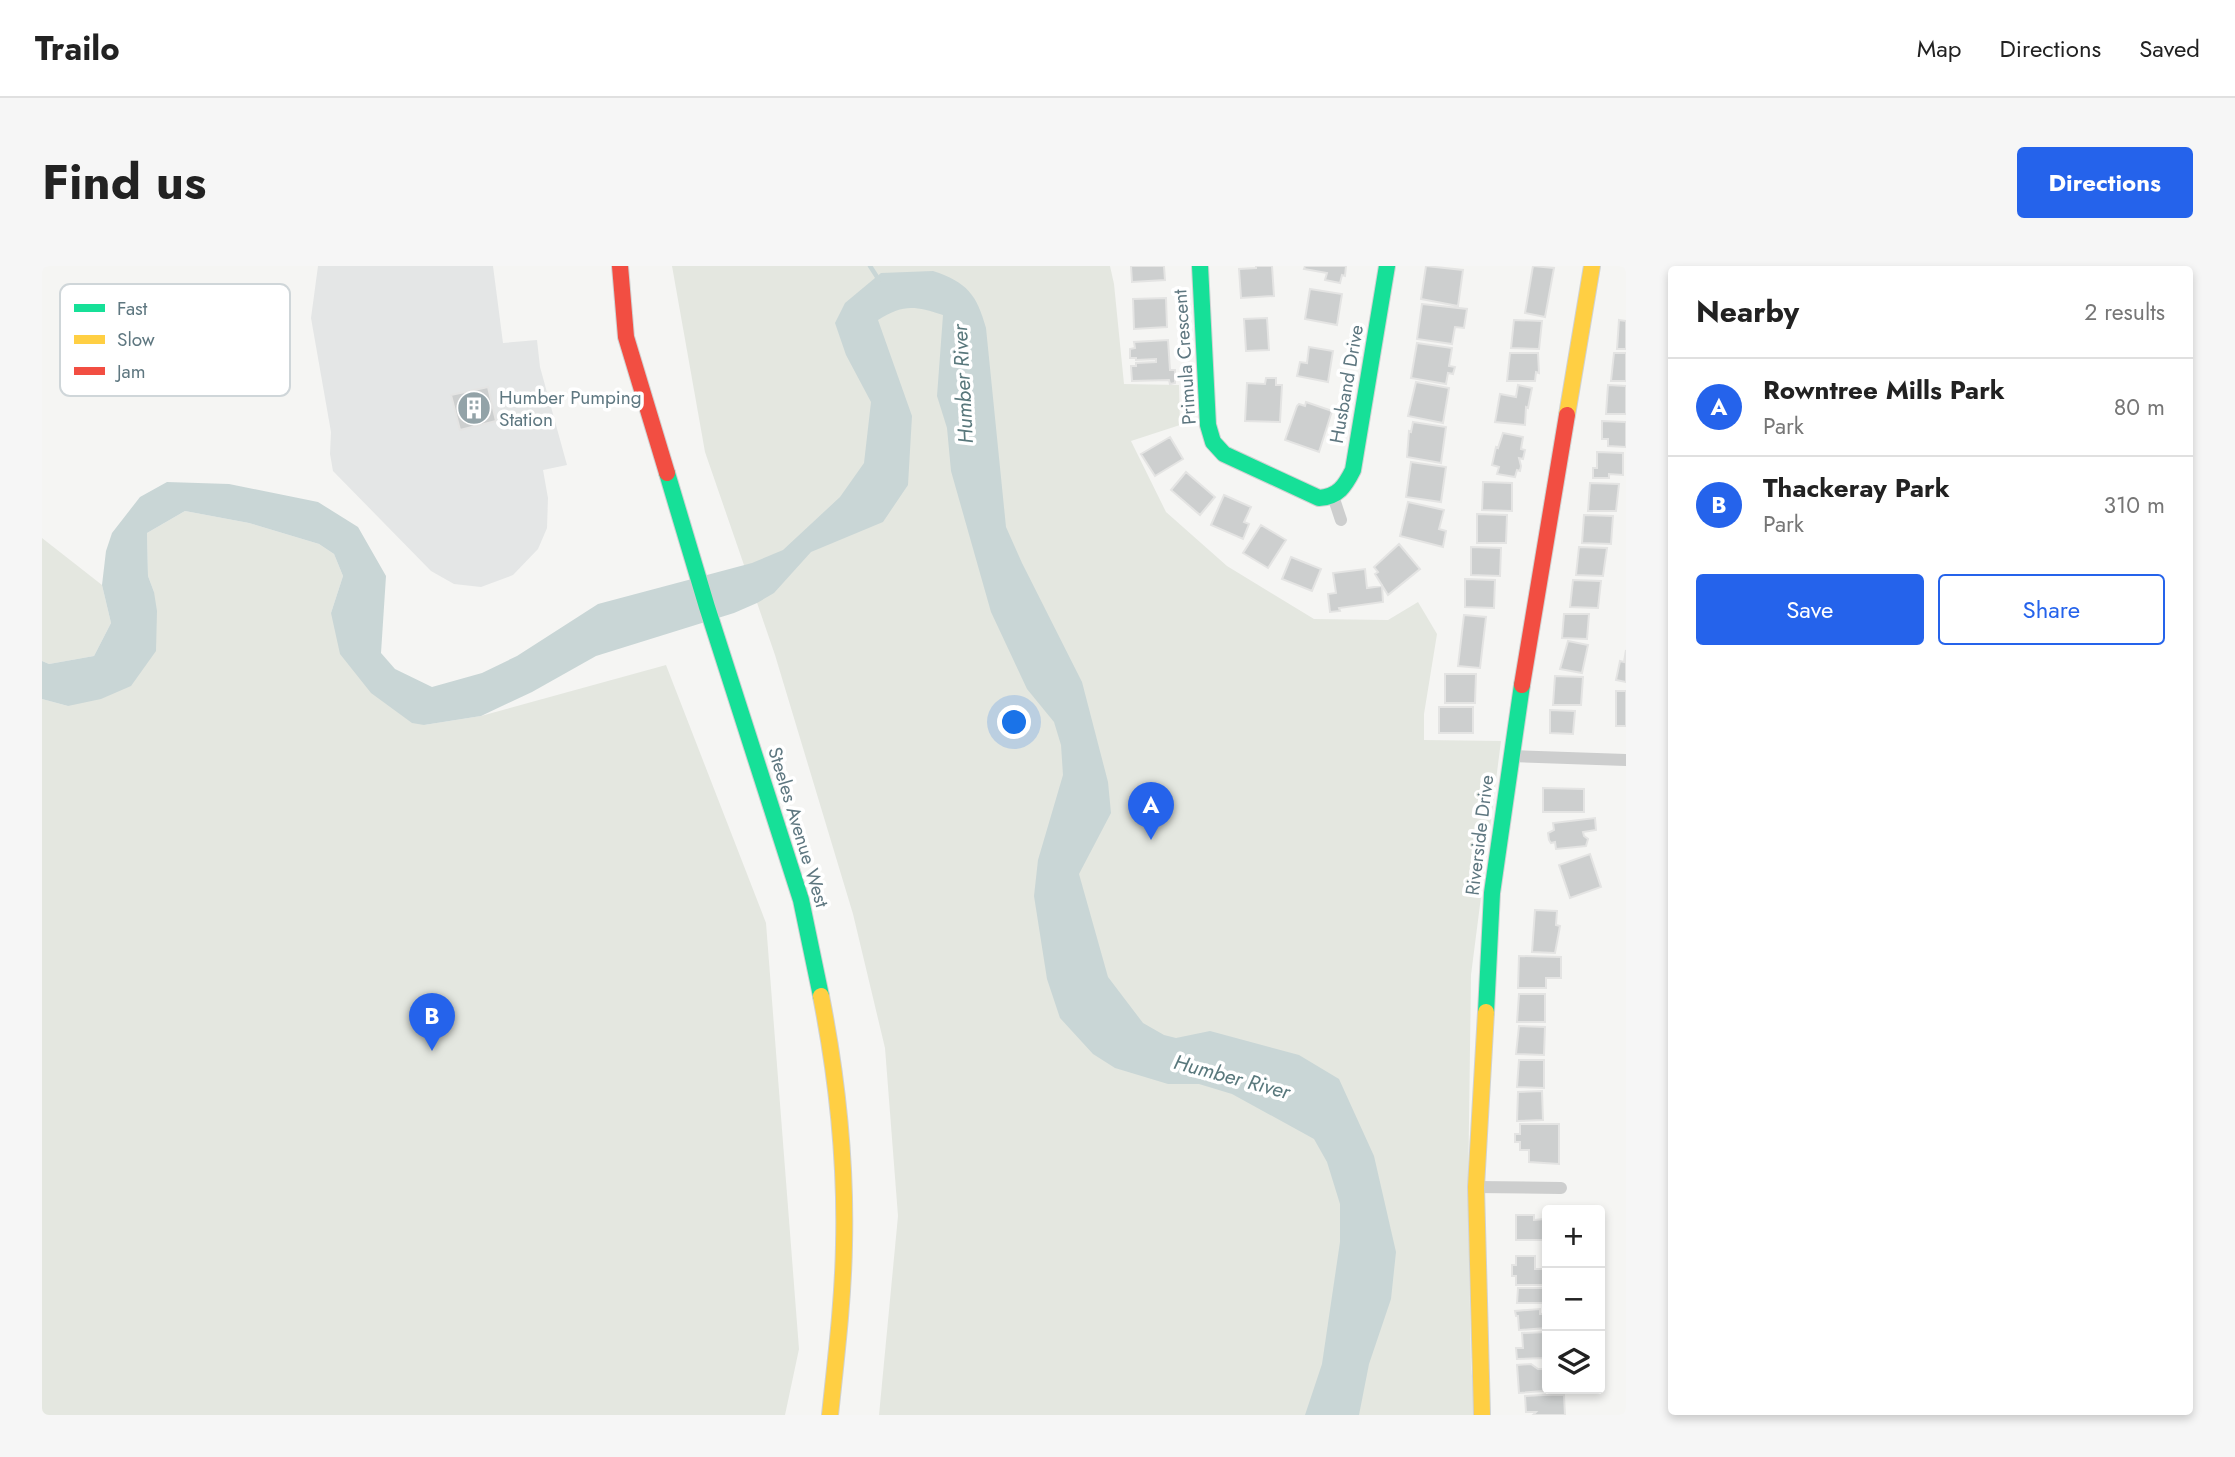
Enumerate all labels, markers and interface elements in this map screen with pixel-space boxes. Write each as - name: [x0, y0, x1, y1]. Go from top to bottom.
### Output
- text: Trailo: [35, 25, 120, 72]
- text: Map: [1917, 31, 1962, 66]
- text: Directions: [2000, 31, 2101, 66]
- text: Saved: [2139, 31, 2200, 66]
- text: Find us: [42, 147, 206, 217]
- button: Directions: [2017, 147, 2193, 218]
- legend: [60, 284, 290, 396]
- street label: Primula Crescent: [1166, 288, 1203, 426]
- text: Nearby: [1696, 290, 1799, 333]
- text: Fast: [117, 295, 148, 322]
- text: 2 results: [2084, 295, 2165, 329]
- street label: Husband Drive: [1323, 322, 1370, 445]
- water label: Humber River: [945, 323, 981, 444]
- text: Slow: [117, 326, 155, 353]
- text: Jam: [114, 358, 146, 385]
- text: Rowntree Mills Park: [1763, 371, 2005, 409]
- place label: Humber Pumping Station: [499, 384, 642, 433]
- building icon: Humber Pumping Station: [455, 389, 493, 427]
- text: A: [1711, 390, 1727, 424]
- text: 80 m: [2114, 390, 2165, 424]
- text: Park: [1763, 409, 1804, 443]
- text: Thackeray Park: [1763, 469, 1950, 507]
- text: B: [1711, 488, 1727, 522]
- text: 310 m: [2103, 488, 2165, 522]
- text: Park: [1763, 507, 1804, 541]
- button: Save: [1696, 574, 1924, 645]
- button: Share: [1938, 574, 2165, 645]
- your location: [997, 705, 1031, 739]
- street label: Steeles Avenue West: [761, 744, 836, 911]
- street label: Riverside Drive: [1459, 773, 1500, 897]
- pin: A: [1128, 782, 1174, 840]
- pin: B: [409, 993, 455, 1051]
- water label: Humber River: [1170, 1047, 1295, 1107]
- map controls: [1542, 1205, 1605, 1394]
- button: +: [1542, 1205, 1605, 1268]
- button: −: [1542, 1268, 1605, 1331]
- button: layers: [1542, 1331, 1605, 1394]

